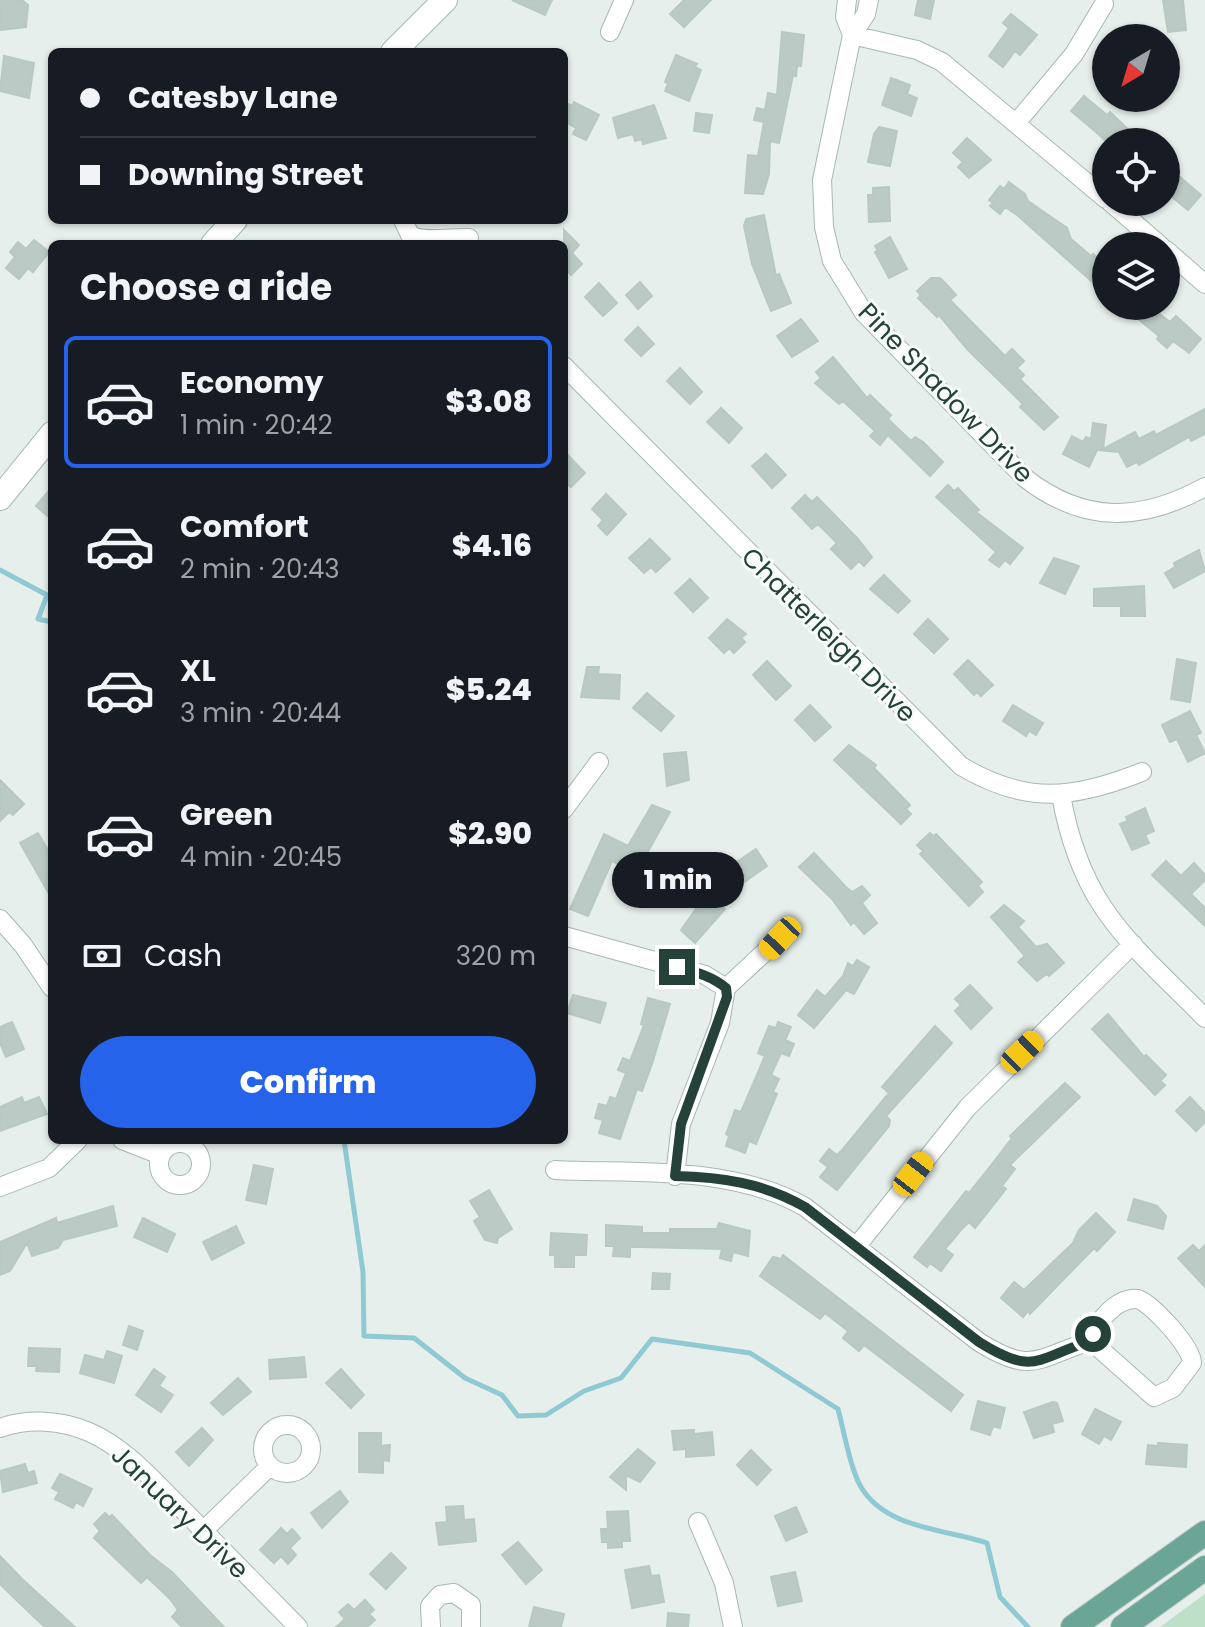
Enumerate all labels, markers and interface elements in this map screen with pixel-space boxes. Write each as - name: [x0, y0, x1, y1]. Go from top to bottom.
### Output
- north arrow: [1092, 24, 1180, 112]
- map controls: [1092, 24, 1180, 320]
- text: Catesby Lane: [128, 76, 338, 119]
- button: locate: [1092, 128, 1180, 216]
- text: Downing Street: [128, 153, 364, 196]
- button: layers: [1092, 232, 1180, 320]
- text: Choose a ride: [80, 262, 332, 313]
- street label: Pine Shadow Drive: [850, 295, 1042, 491]
- text: Economy: [180, 361, 324, 404]
- icon: car: [84, 366, 156, 438]
- text: $3.08: [446, 380, 532, 423]
- text: 1 min · 20:42: [180, 407, 333, 443]
- text: Comfort: [180, 505, 309, 548]
- icon: car: [84, 510, 156, 582]
- text: $4.16: [452, 524, 532, 567]
- street label: Chatterleigh Drive: [733, 539, 925, 731]
- text: 2 min · 20:43: [180, 551, 340, 587]
- text: XL: [180, 649, 216, 692]
- icon: car: [84, 654, 156, 726]
- text: $5.24: [446, 668, 532, 711]
- text: 3 min · 20:44: [180, 695, 341, 731]
- text: Green: [180, 793, 273, 836]
- icon: car: [84, 798, 156, 870]
- text: $2.90: [448, 812, 532, 855]
- text: 4 min · 20:45: [180, 839, 342, 875]
- callout: 1 min: [611, 851, 743, 907]
- text: 1 min: [644, 862, 712, 898]
- car: [755, 912, 805, 964]
- icon: cash: [80, 934, 124, 978]
- text: Cash: [144, 934, 222, 977]
- text: 320 m: [456, 938, 536, 974]
- route end: [659, 949, 695, 985]
- car: [996, 1027, 1048, 1077]
- button: Confirm: [80, 1036, 536, 1128]
- car: [889, 1148, 937, 1200]
- route start: [1075, 1316, 1111, 1352]
- street label: January Drive: [103, 1437, 257, 1587]

